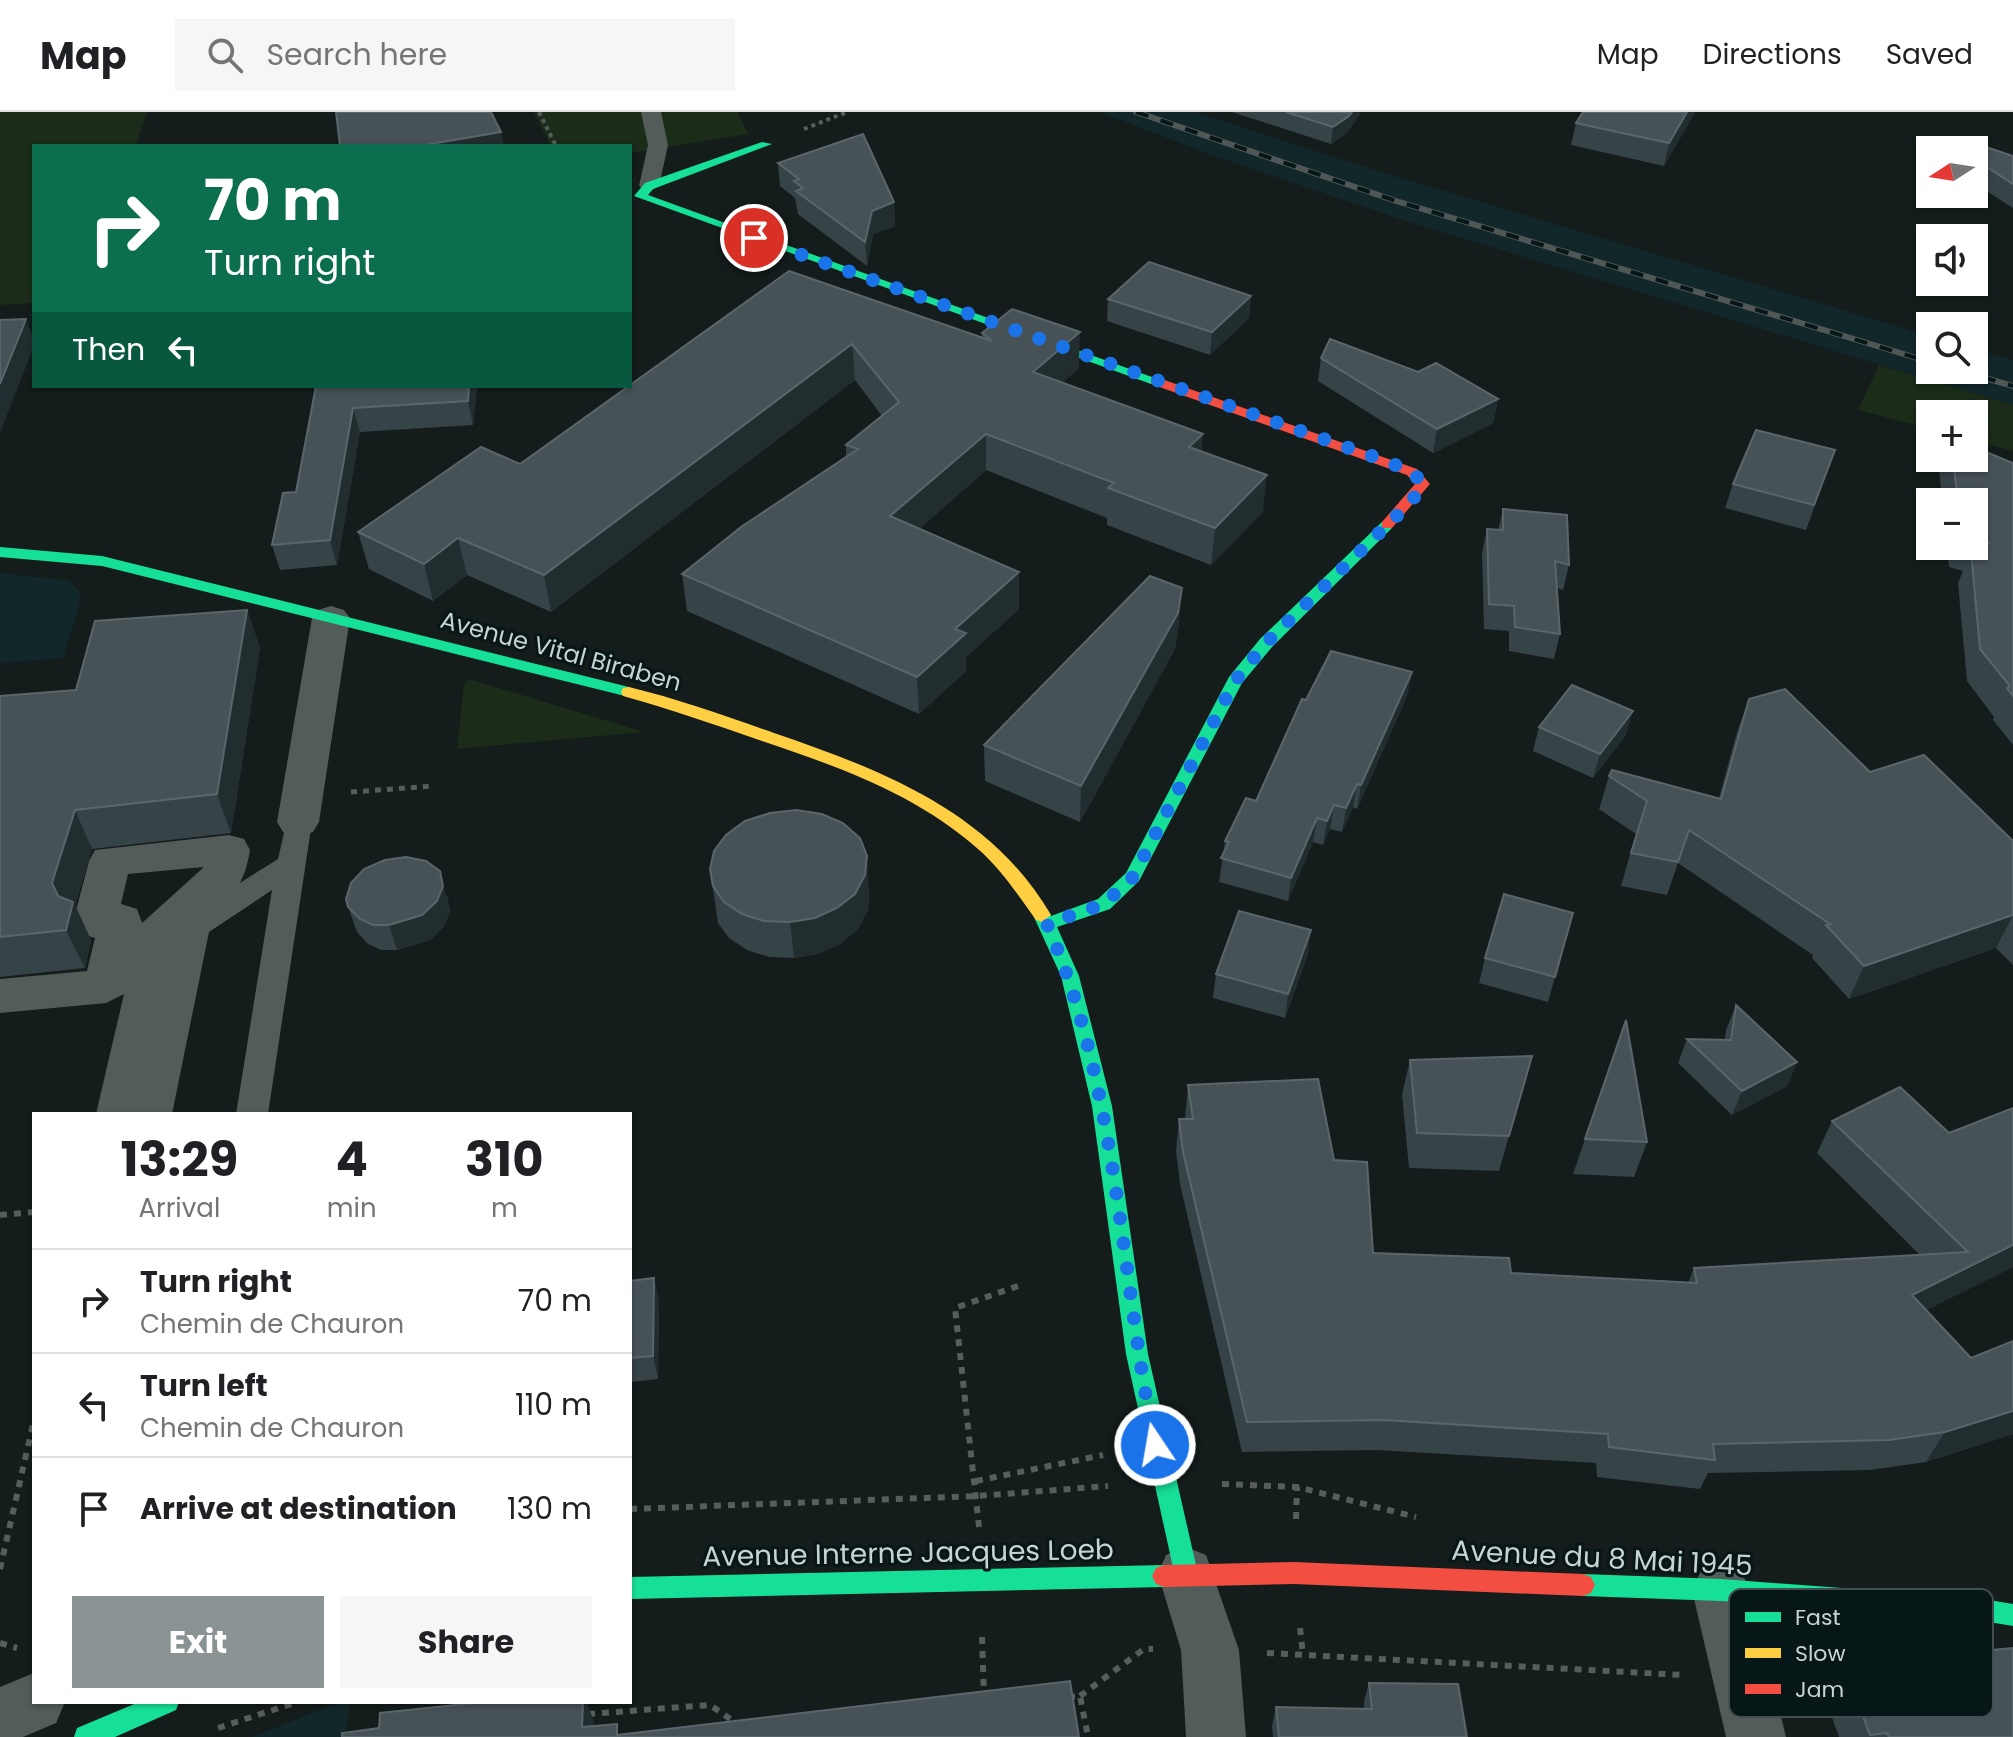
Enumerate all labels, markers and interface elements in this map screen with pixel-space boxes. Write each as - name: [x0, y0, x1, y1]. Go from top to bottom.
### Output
- search box: [175, 19, 735, 91]
- text: Map: [40, 29, 127, 82]
- icon: search: [203, 33, 247, 77]
- text: Search here: [267, 33, 447, 76]
- text: Map: [1597, 35, 1659, 74]
- text: Directions: [1703, 35, 1842, 74]
- text: Saved: [1886, 35, 1973, 74]
- north arrow: [1916, 136, 1988, 208]
- map controls: [1916, 136, 1988, 560]
- text: 70 m: [204, 161, 342, 240]
- icon: right: [72, 176, 176, 280]
- pin: [720, 204, 788, 272]
- icon: arrive: [732, 216, 776, 260]
- button: sound: [1916, 224, 1988, 296]
- text: Turn right: [204, 237, 375, 288]
- button: search: [1916, 312, 1988, 384]
- text: Then: [72, 328, 145, 371]
- icon: left: [161, 328, 205, 372]
- button: +: [1916, 400, 1988, 472]
- button: −: [1916, 488, 1988, 560]
- street label: Avenue Vital Biraben: [437, 603, 685, 699]
- text: 13:29: [121, 1126, 238, 1193]
- text: 4: [335, 1126, 368, 1193]
- text: 310: [465, 1126, 543, 1193]
- text: Arrival: [138, 1190, 220, 1226]
- text: min: [327, 1190, 377, 1226]
- text: m: [491, 1190, 518, 1226]
- text: Turn right: [140, 1260, 292, 1303]
- icon: right: [72, 1279, 116, 1323]
- text: 70 m: [518, 1279, 592, 1322]
- text: Chemin de Chauron: [140, 1306, 404, 1342]
- text: Turn left: [140, 1364, 268, 1407]
- icon: left: [72, 1383, 116, 1427]
- text: 110 m: [515, 1383, 592, 1426]
- position arrow: [1113, 1403, 1197, 1487]
- text: Chemin de Chauron: [140, 1410, 404, 1446]
- icon: arrive: [72, 1487, 116, 1531]
- text: Arrive at destination: [140, 1487, 457, 1530]
- text: 130 m: [507, 1487, 592, 1530]
- street label: Avenue Interne Jacques Loeb: [702, 1530, 1114, 1576]
- street label: Avenue du 8 Mai 1945: [1451, 1531, 1753, 1585]
- legend: [1729, 1589, 1993, 1717]
- button: Exit: [72, 1596, 324, 1688]
- button: Share: [340, 1596, 592, 1688]
- text: Fast: [1795, 1602, 1840, 1633]
- text: Slow: [1795, 1638, 1845, 1669]
- text: Jam: [1795, 1674, 1844, 1705]

